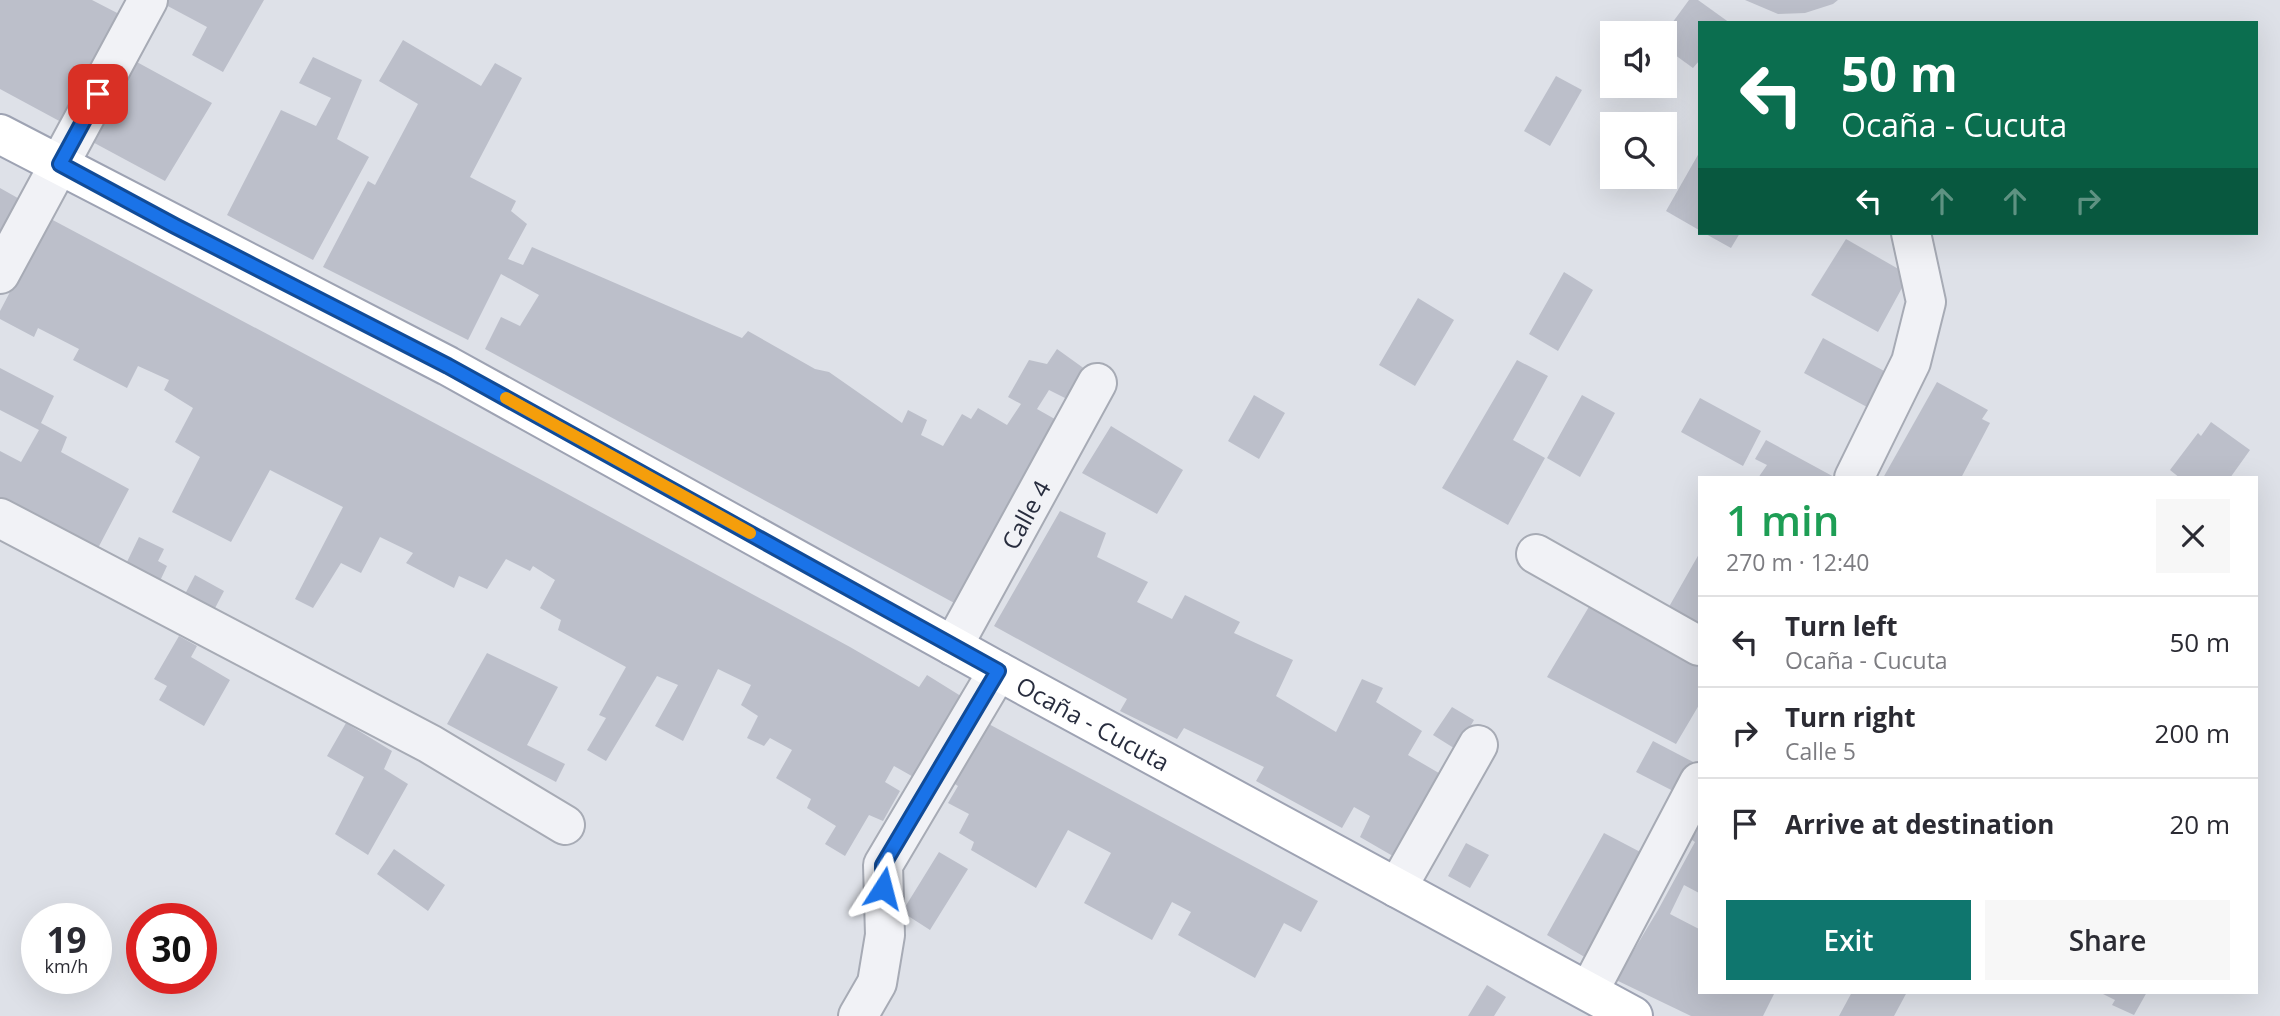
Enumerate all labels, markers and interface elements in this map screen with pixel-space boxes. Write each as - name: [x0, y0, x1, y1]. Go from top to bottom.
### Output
- map controls: [1600, 21, 1677, 189]
- button: sound: [1600, 21, 1677, 98]
- text: 50 m: [1841, 40, 1958, 106]
- icon: left: [1726, 49, 1817, 140]
- pin: [68, 64, 128, 124]
- icon: arrive: [79, 75, 117, 113]
- text: Ocaña - Cucuta: [1841, 103, 2067, 146]
- button: search: [1600, 112, 1677, 189]
- icon: left: [1850, 182, 1888, 220]
- icon: ahead: [1923, 182, 1961, 220]
- icon: ahead: [1996, 182, 2034, 220]
- icon: right: [2069, 182, 2107, 220]
- street label: Calle 4: [993, 474, 1057, 555]
- text: 1 min: [1726, 491, 1839, 548]
- button: close: [2156, 499, 2230, 573]
- text: 270 m · 12:40: [1726, 546, 1869, 578]
- text: Turn left: [1785, 608, 1897, 644]
- icon: left: [1726, 623, 1764, 661]
- text: 50 m: [2169, 624, 2230, 660]
- text: Ocaña - Cucuta: [1785, 644, 1948, 676]
- street label: Ocaña - Cucuta: [1011, 668, 1176, 778]
- text: Turn right: [1785, 699, 1916, 735]
- icon: right: [1726, 714, 1764, 752]
- text: 200 m: [2155, 715, 2230, 751]
- text: Calle 5: [1785, 735, 1856, 767]
- icon: arrive: [1726, 805, 1764, 843]
- text: Arrive at destination: [1785, 806, 2054, 842]
- text: 20 m: [2169, 806, 2230, 842]
- position arrow: [846, 851, 920, 925]
- button: Exit: [1726, 900, 1971, 980]
- button: Share: [1985, 900, 2230, 980]
- speed limit sign: 30: [126, 903, 217, 994]
- text: 19: [46, 916, 87, 963]
- text: km/h: [45, 954, 88, 978]

